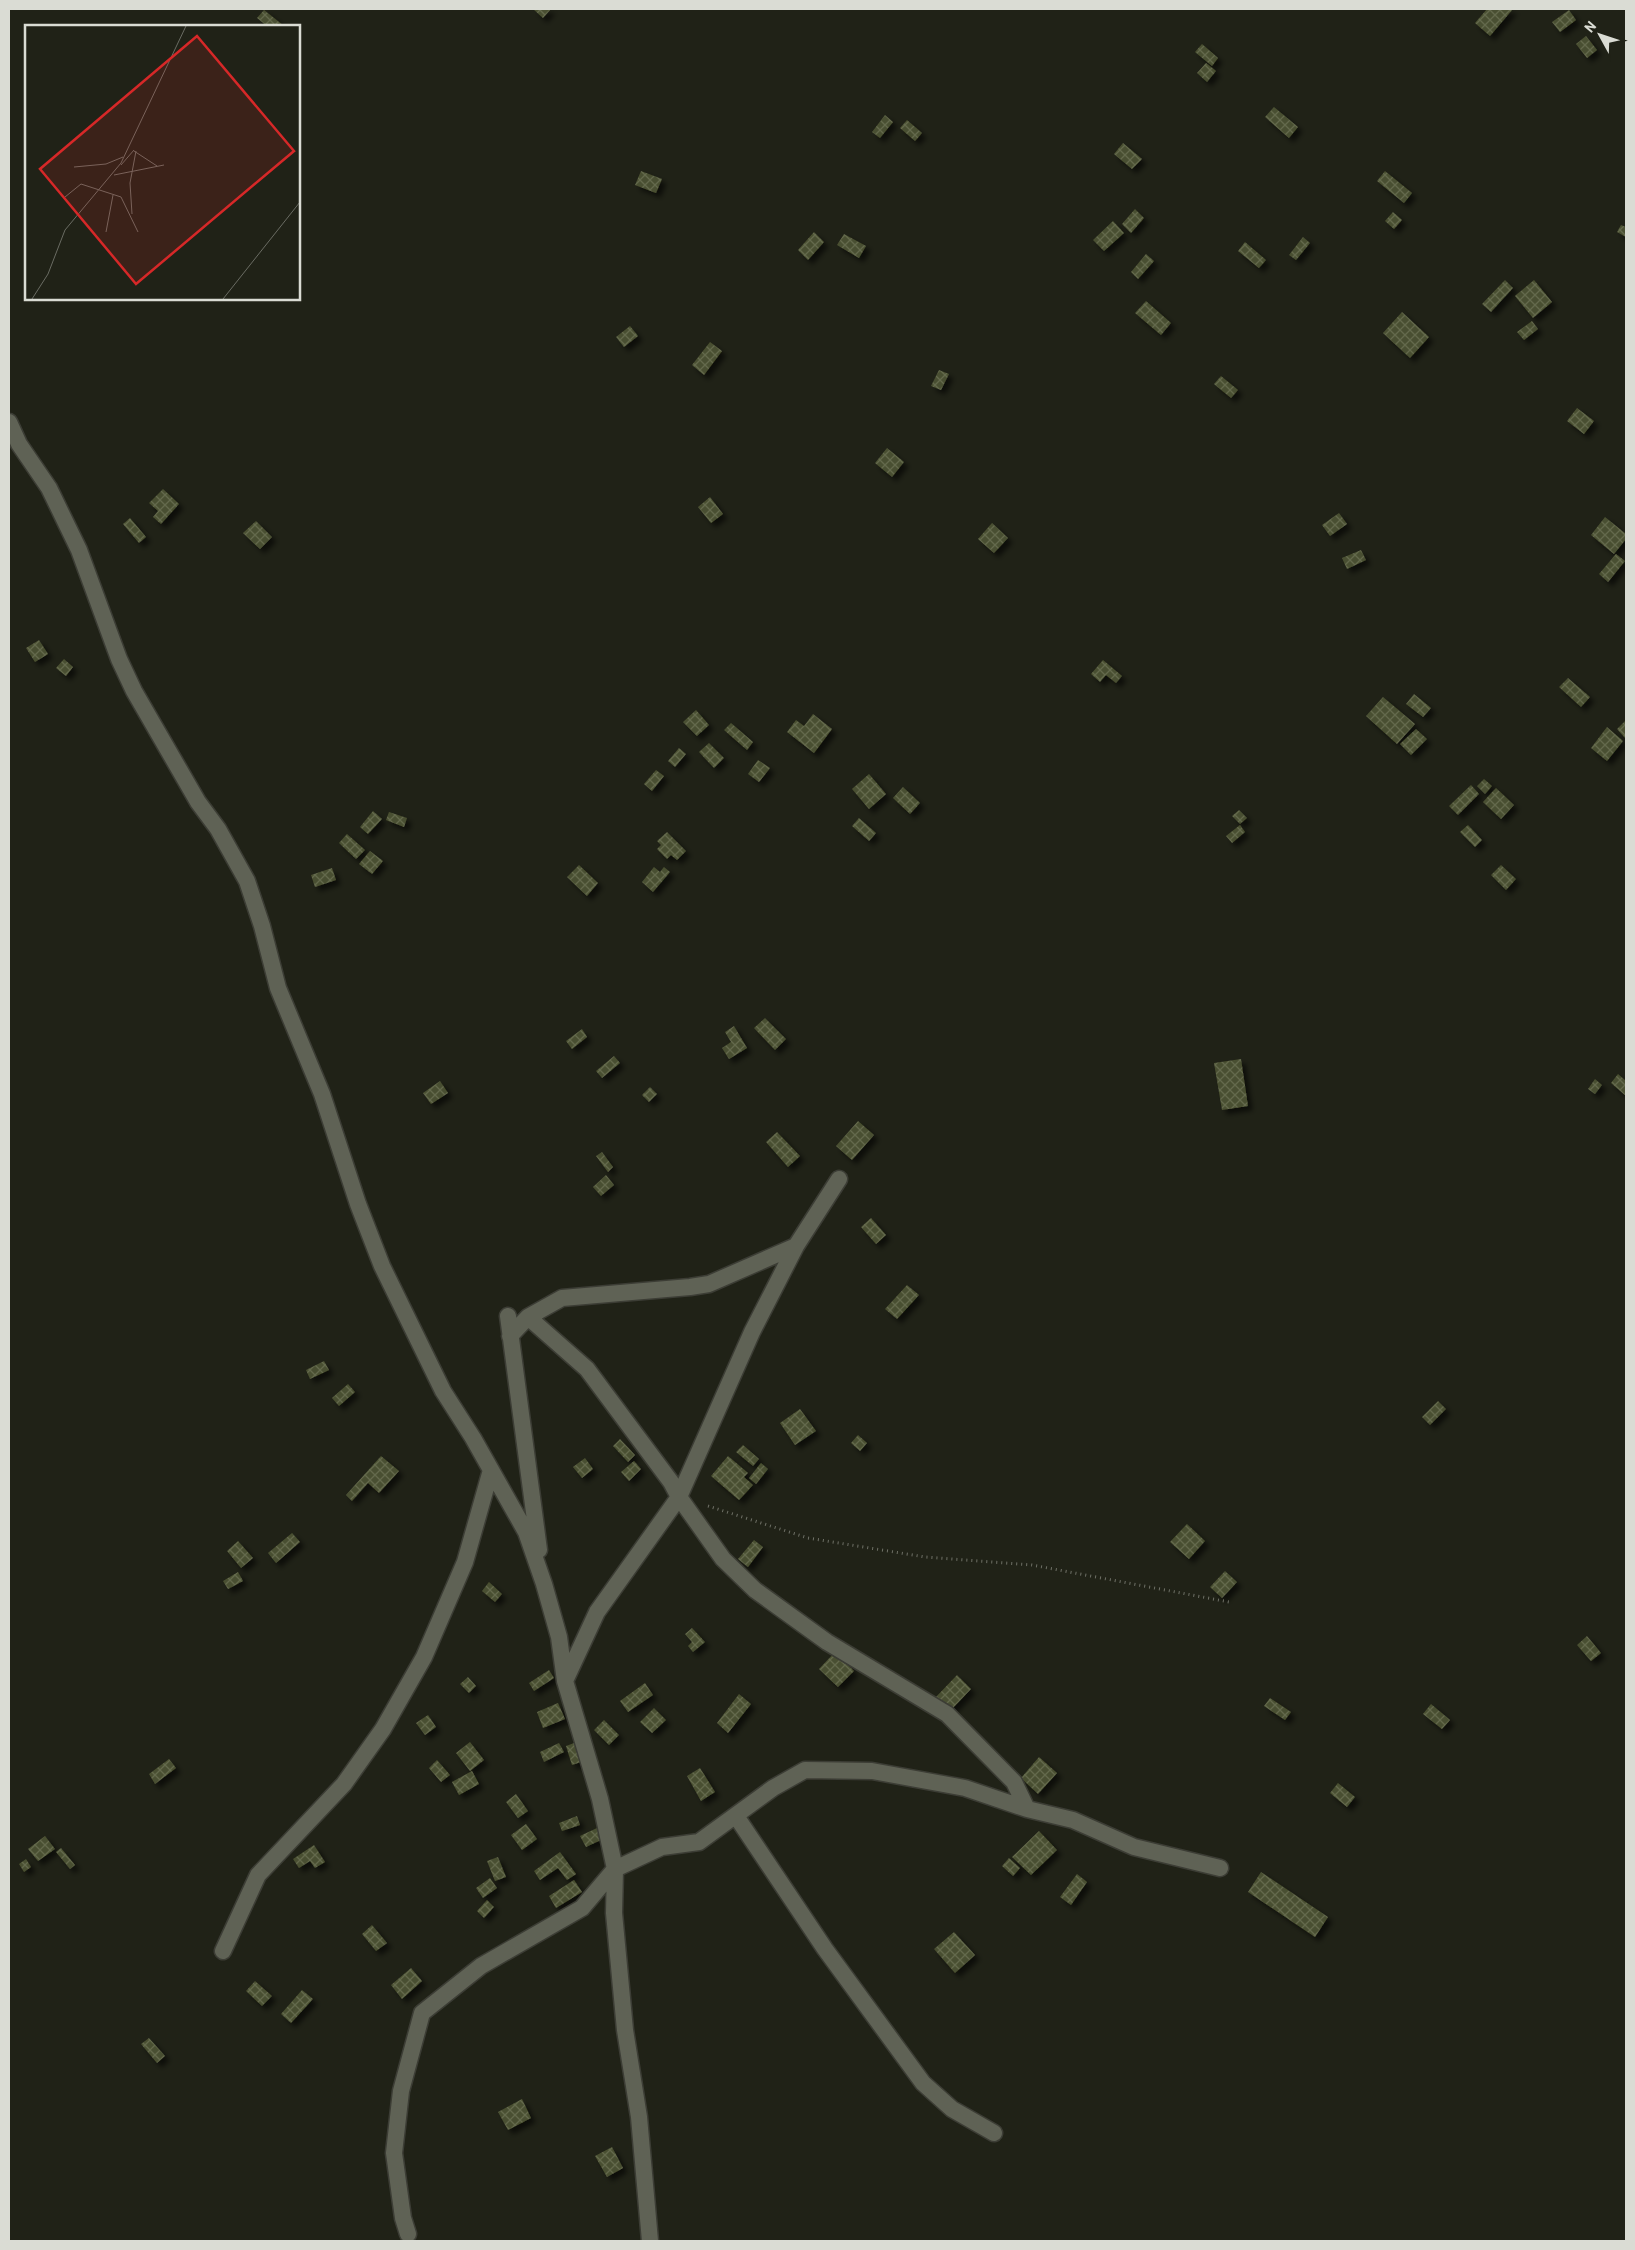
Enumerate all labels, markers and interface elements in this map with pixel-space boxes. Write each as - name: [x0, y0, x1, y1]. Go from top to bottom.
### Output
- north arrow: [1575, 10, 1625, 60]
- text: N: [1580, 17, 1599, 35]
- inset map: [25, 25, 300, 300]

